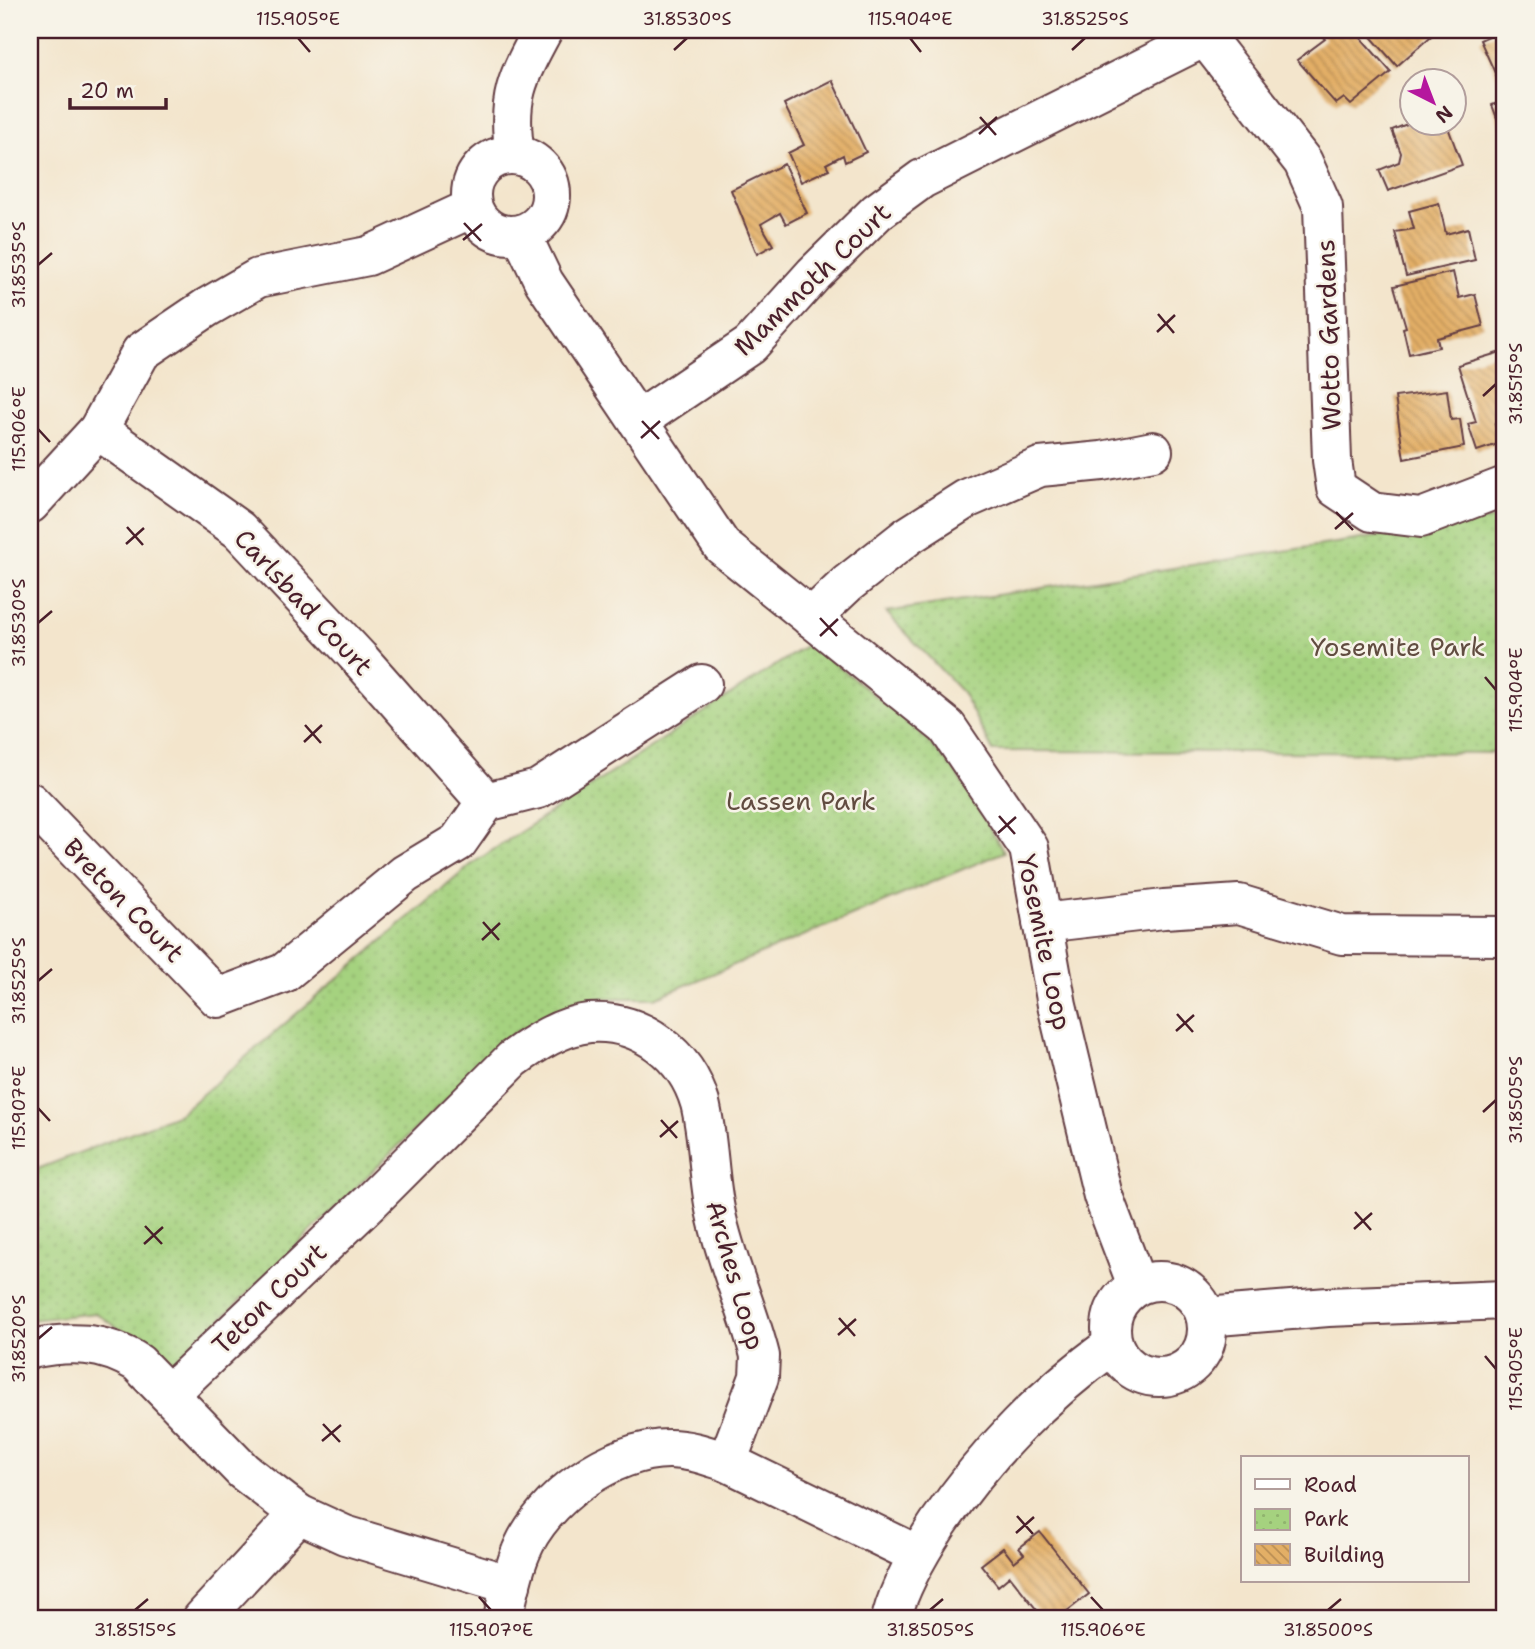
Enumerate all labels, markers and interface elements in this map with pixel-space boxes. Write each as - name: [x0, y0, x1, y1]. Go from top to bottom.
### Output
- text: 115.905°E: [256, 7, 340, 31]
- text: 31.8530°S: [642, 7, 732, 31]
- text: 115.904°E: [867, 7, 953, 31]
- text: 31.8525°S: [1041, 7, 1129, 31]
- scale bar: [70, 66, 166, 110]
- north arrow: [1398, 66, 1468, 136]
- text: 20 m: [80, 77, 134, 105]
- text: N: [1430, 100, 1458, 129]
- street label: Mammoth Court: [726, 195, 898, 363]
- text: 31.8535°S: [7, 221, 31, 309]
- street label: Wotto Gardens: [1307, 239, 1349, 431]
- text: 31.8515°S: [1504, 343, 1528, 425]
- text: 115.906°E: [7, 386, 31, 472]
- street label: Carlsbad Court: [227, 521, 381, 683]
- text: 31.8530°S: [7, 578, 31, 668]
- park label: Yosemite Park: [1311, 629, 1485, 664]
- text: 115.904°E: [1504, 647, 1528, 733]
- park label: Lassen Park: [726, 783, 876, 818]
- street label: Breton Court: [56, 830, 192, 970]
- street label: Yosemite Loop: [1009, 851, 1081, 1033]
- text: 31.8525°S: [7, 937, 31, 1025]
- text: 31.8505°S: [1504, 1056, 1528, 1144]
- text: 115.907°E: [7, 1066, 31, 1150]
- street label: Arches Loop: [698, 1196, 774, 1354]
- street label: Teton Court: [204, 1234, 334, 1362]
- text: 31.8520°S: [7, 1295, 31, 1383]
- text: 115.905°E: [1504, 1327, 1528, 1411]
- legend: [1241, 1456, 1468, 1582]
- text: Road: [1304, 1471, 1357, 1499]
- text: Park: [1304, 1505, 1349, 1533]
- text: Building: [1304, 1541, 1384, 1569]
- text: 31.8515°S: [94, 1618, 176, 1642]
- text: 115.907°E: [449, 1618, 533, 1642]
- text: 31.8505°S: [886, 1618, 974, 1642]
- text: 115.906°E: [1060, 1618, 1146, 1642]
- text: 31.8500°S: [1283, 1618, 1373, 1642]

